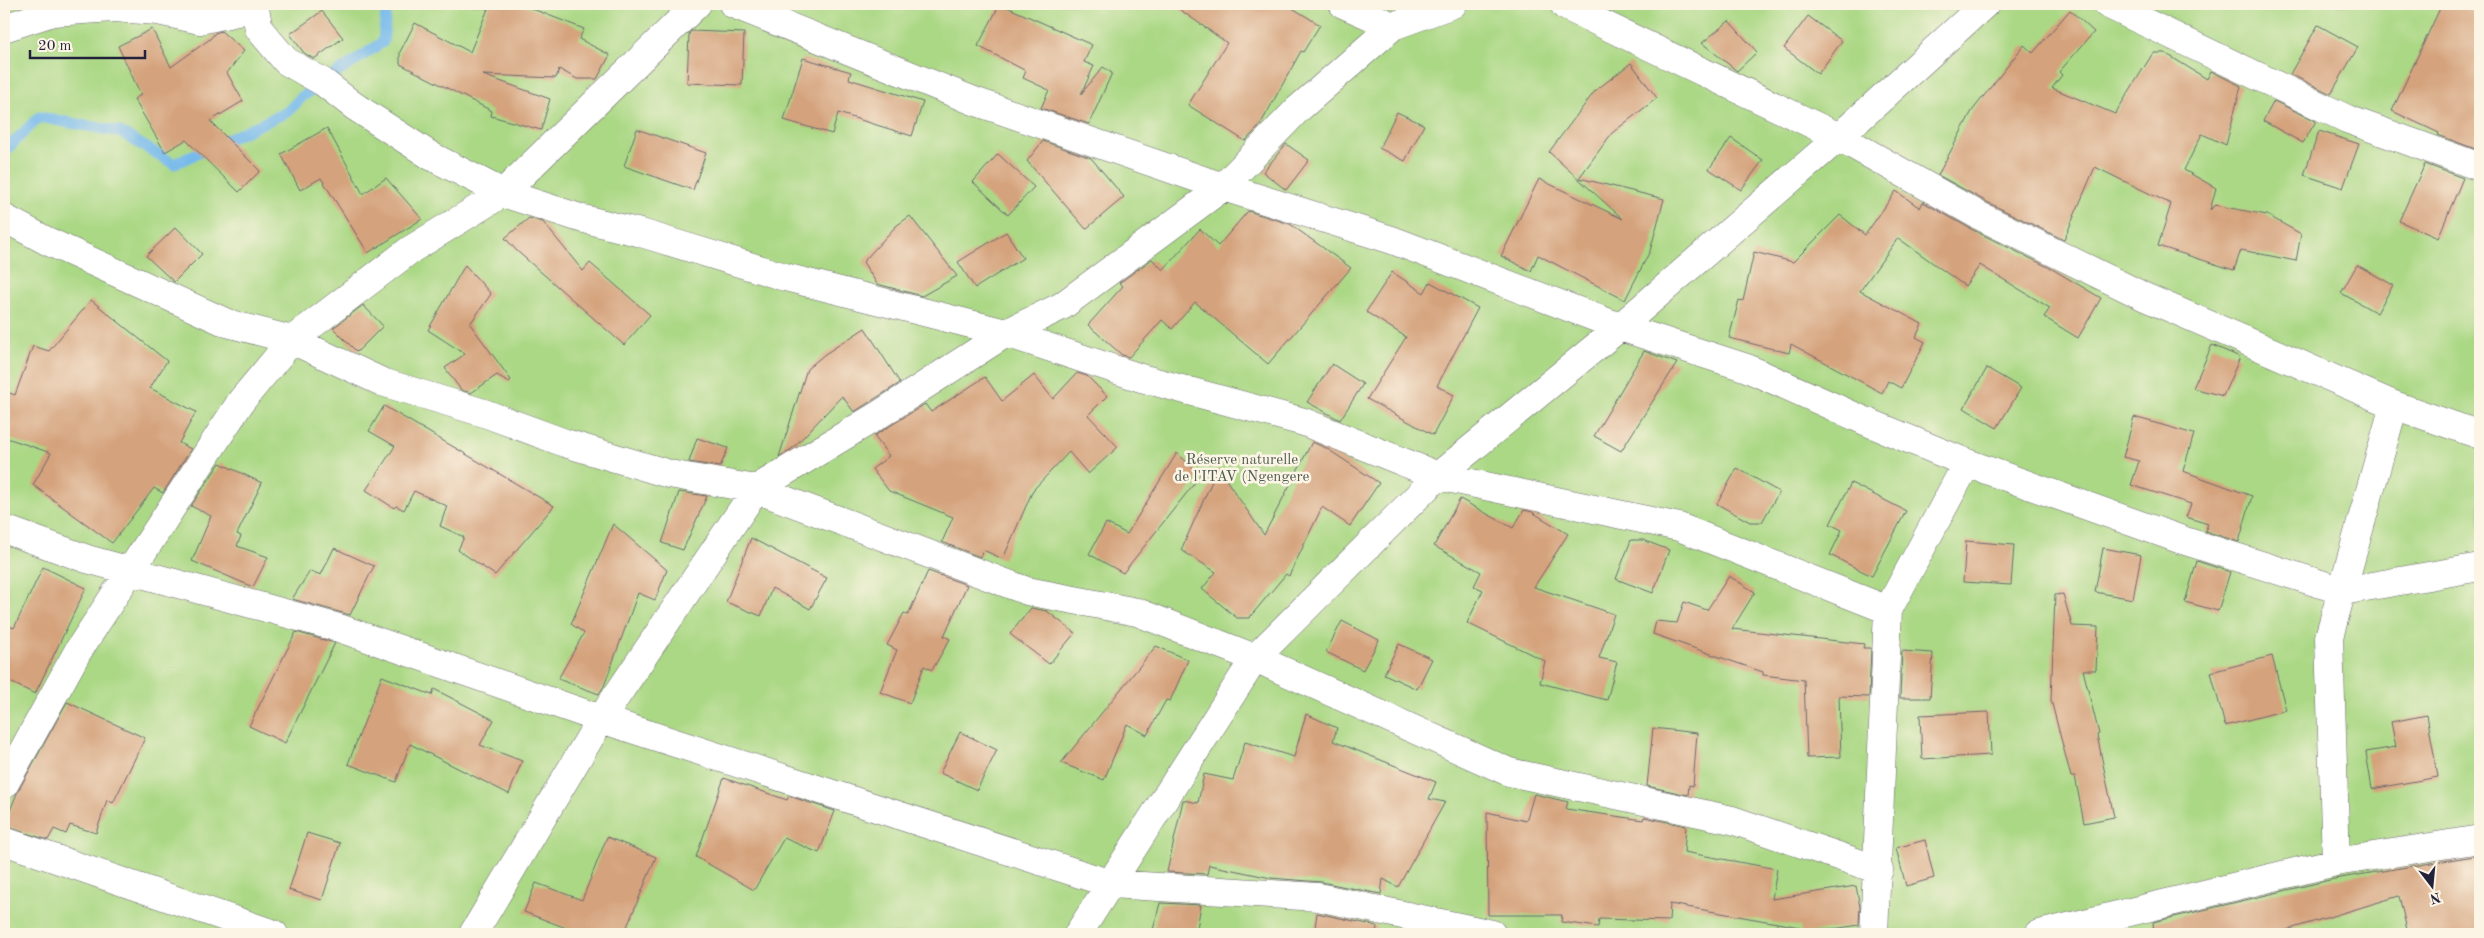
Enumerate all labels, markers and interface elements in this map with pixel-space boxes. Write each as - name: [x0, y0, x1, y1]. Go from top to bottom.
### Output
- scale bar: [30, 28, 145, 60]
- text: 20 m: [38, 39, 72, 54]
- park label: Réserve naturelle de l'ITAV (Ngengere: [1174, 453, 1310, 485]
- north arrow: [2406, 860, 2456, 910]
- text: N: [2428, 889, 2442, 906]

